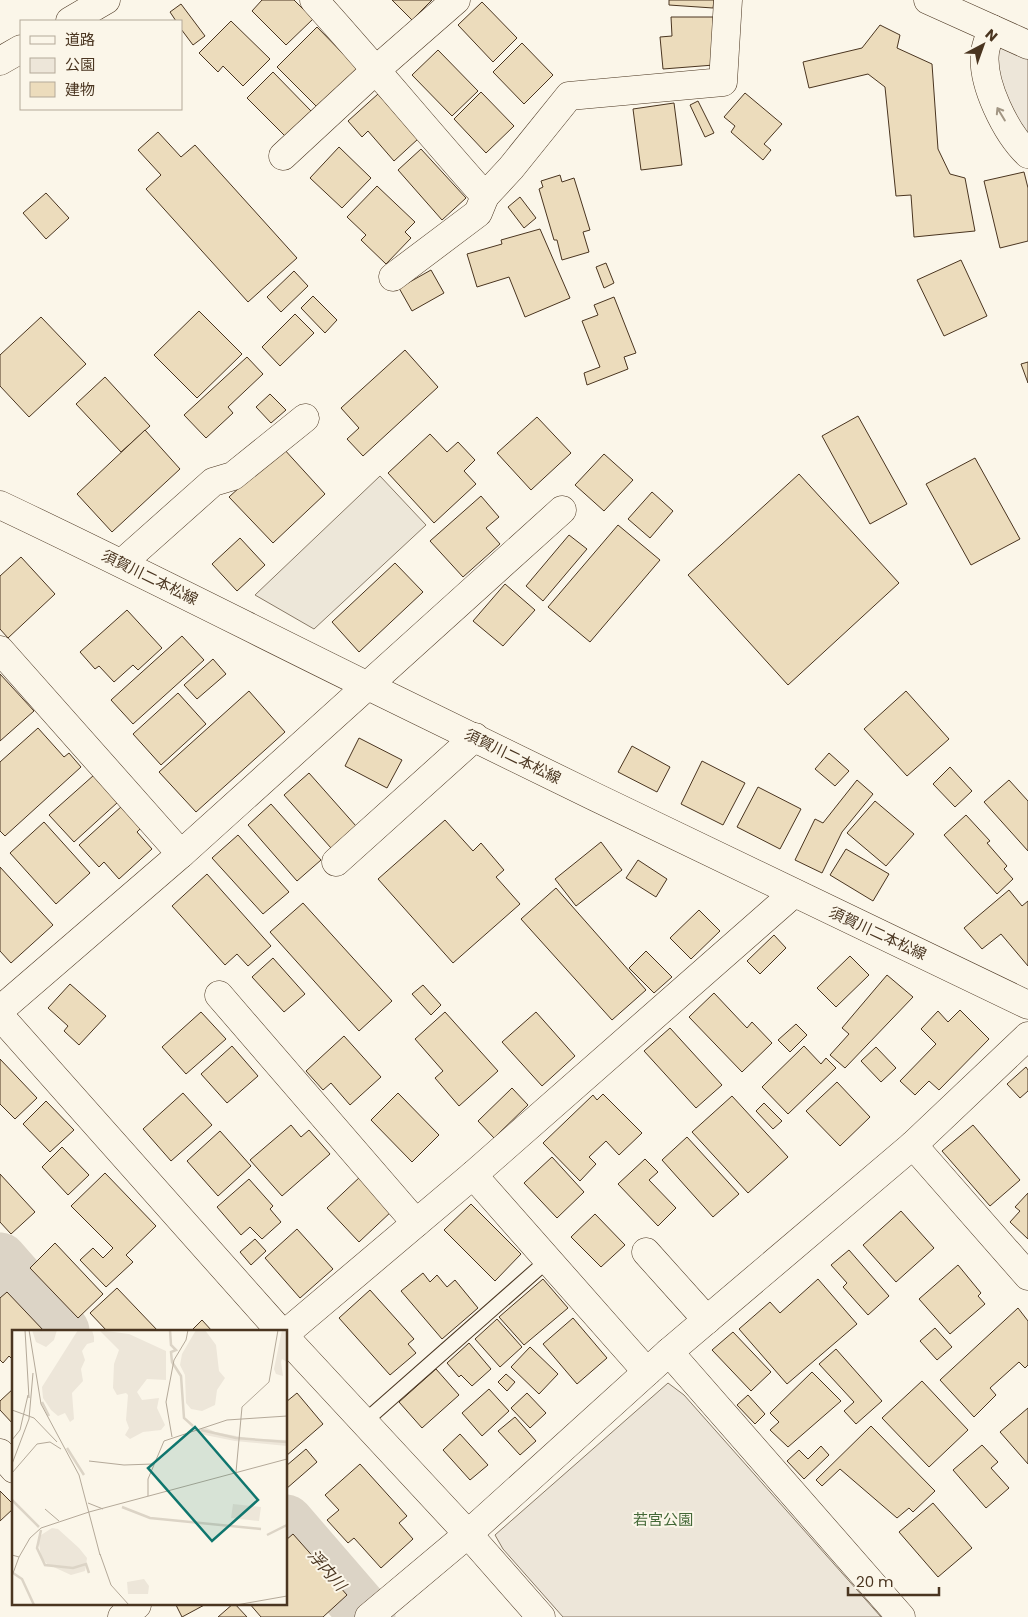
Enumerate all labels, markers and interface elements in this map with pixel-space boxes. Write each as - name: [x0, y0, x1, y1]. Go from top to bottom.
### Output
- legend: [20, 20, 182, 110]
- north arrow: [958, 20, 1008, 70]
- text: N: [981, 24, 1002, 46]
- text: 道路: [65, 29, 95, 50]
- text: 公園: [65, 54, 95, 75]
- text: 建物: [65, 79, 95, 100]
- one-way arrow: [996, 107, 1006, 121]
- street label: 須賀川二本松線: [98, 545, 202, 609]
- street label: 須賀川二本松線: [461, 724, 565, 788]
- street label: 須賀川二本松線: [826, 901, 930, 965]
- inset map: [12, 1330, 288, 1604]
- park label: 若宮公園: [633, 1509, 693, 1530]
- water label: 浮内川: [303, 1544, 353, 1597]
- scale bar: [848, 1564, 939, 1596]
- text: 20 m: [856, 1571, 894, 1592]

